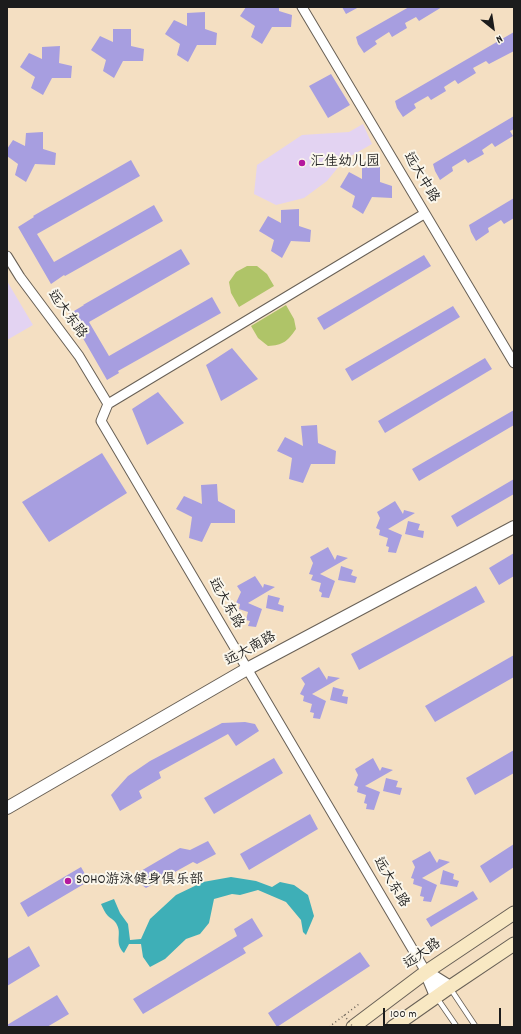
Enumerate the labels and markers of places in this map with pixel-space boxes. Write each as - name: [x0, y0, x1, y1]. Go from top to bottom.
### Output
- place label: 汇佳幼儿园: [310, 155, 380, 171]
- marker: 汇佳幼儿园: [297, 158, 307, 168]
- place label: SOHO游泳健身俱乐部: [76, 873, 203, 889]
- marker: SOHO游泳健身俱乐部: [63, 876, 73, 886]

